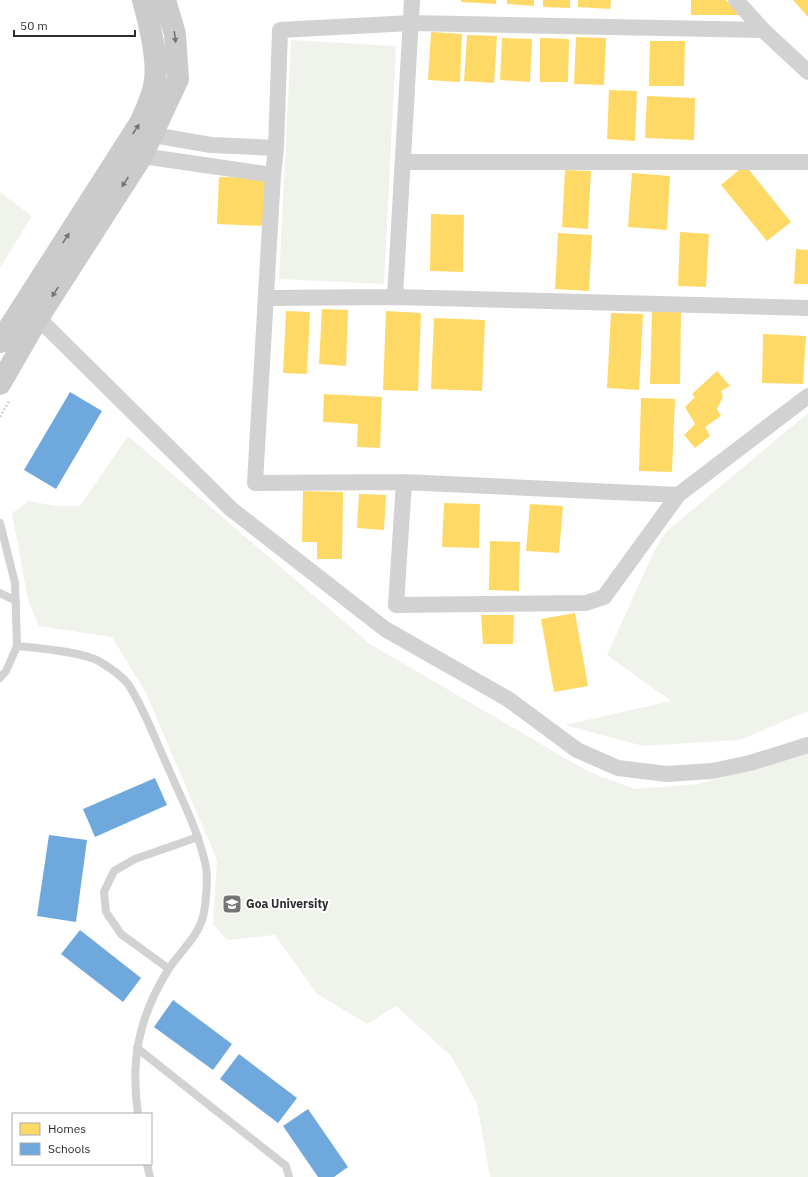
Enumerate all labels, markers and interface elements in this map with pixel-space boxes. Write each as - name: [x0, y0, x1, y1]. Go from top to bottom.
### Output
- scale bar: [14, 12, 135, 38]
- text: 50 m: [20, 18, 48, 33]
- one-way arrow: [172, 31, 178, 44]
- one-way arrow: [132, 123, 140, 134]
- one-way arrow: [122, 176, 129, 188]
- one-way arrow: [62, 232, 69, 244]
- one-way arrow: [51, 286, 59, 297]
- school or university icon: Goa University: [221, 893, 243, 915]
- place label: Goa University: [246, 896, 329, 911]
- legend: [12, 1113, 152, 1165]
- text: Homes: [48, 1121, 86, 1136]
- text: Schools: [48, 1141, 91, 1156]

